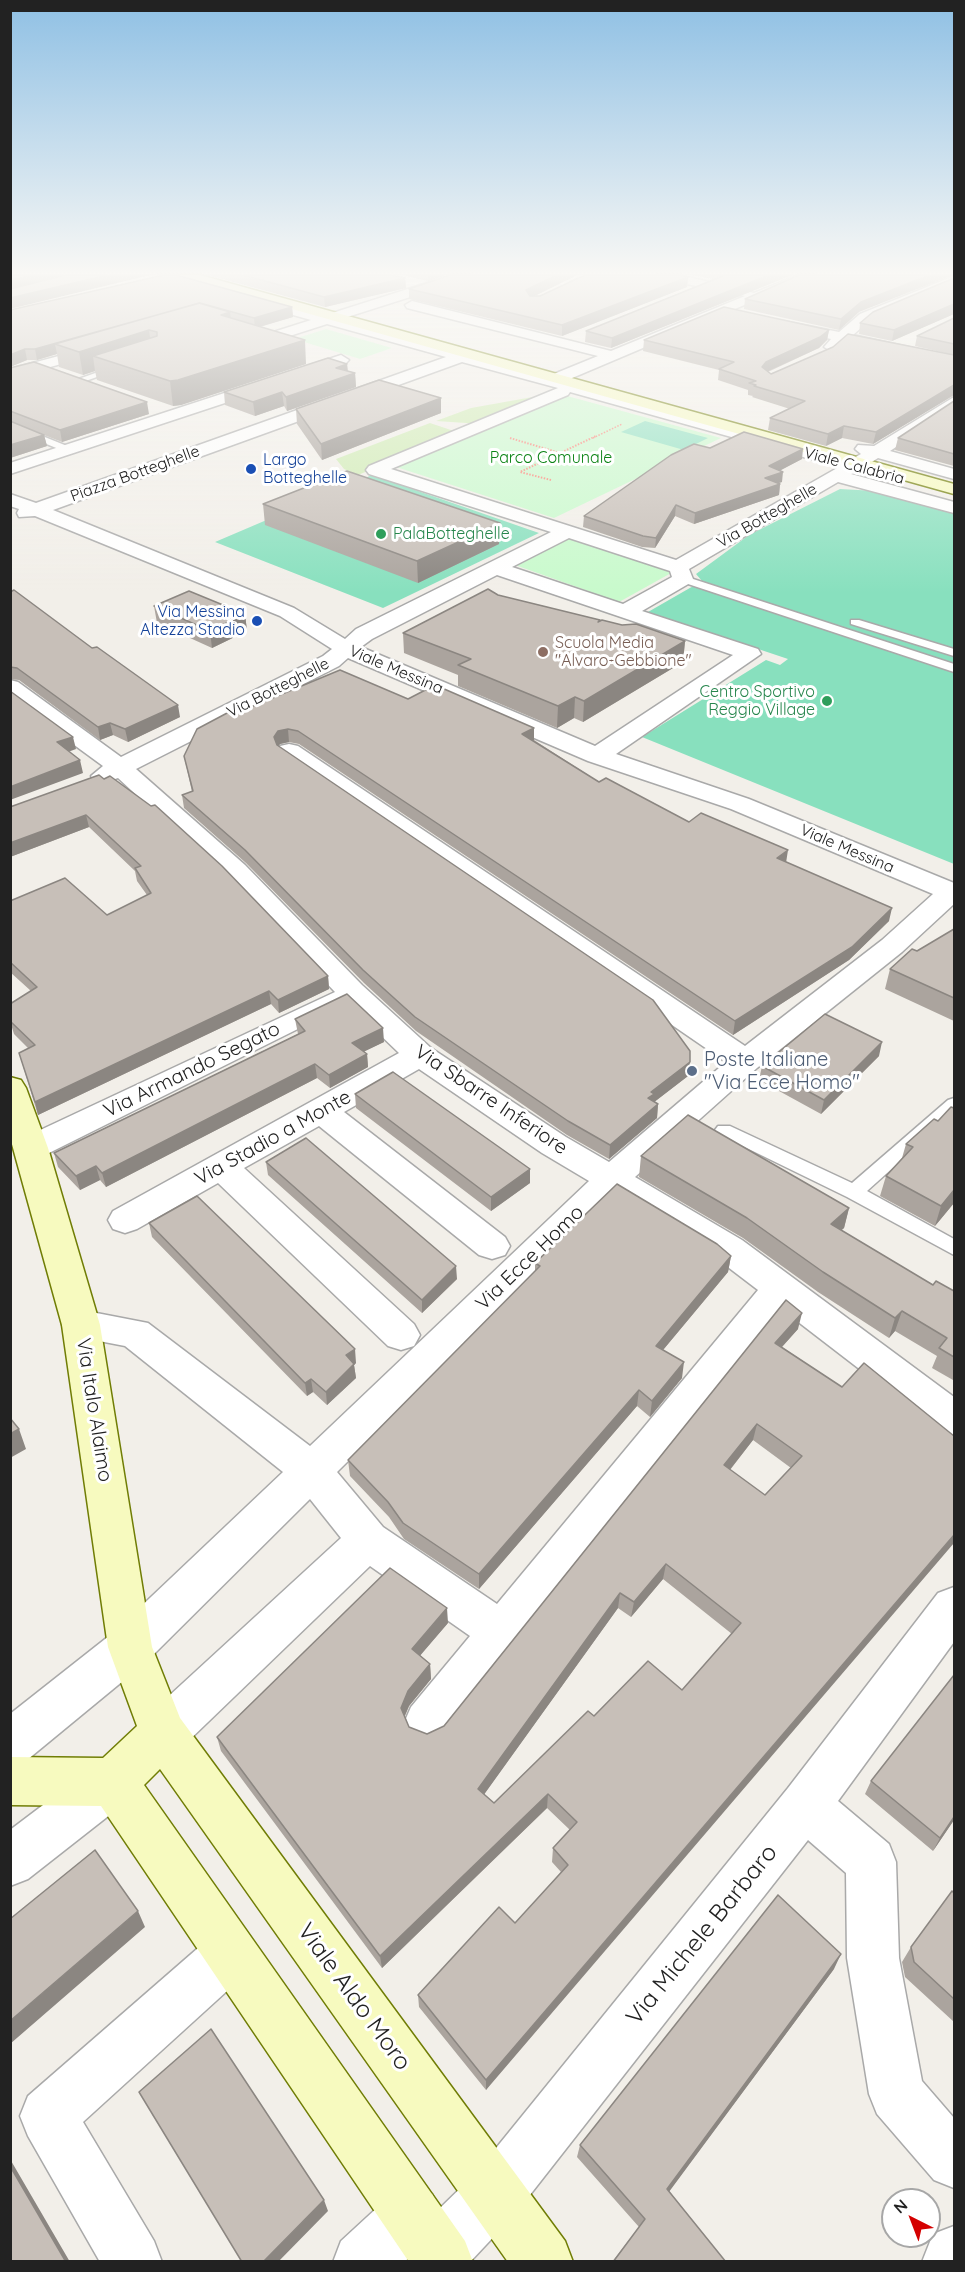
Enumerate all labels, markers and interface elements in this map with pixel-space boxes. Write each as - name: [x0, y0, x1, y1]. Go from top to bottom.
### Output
- street label: Piazza Botteghelle: [68, 442, 202, 506]
- street label: Viale Calabria: [802, 443, 906, 489]
- park label: Parco Comunale: [490, 448, 612, 468]
- place label: Largo Botteghelle: [263, 450, 347, 488]
- marker: Largo Botteghelle: [244, 462, 258, 476]
- street label: Via Botteghelle: [714, 480, 820, 552]
- place label: PalaBotteghelle: [393, 524, 510, 544]
- marker: PalaBotteghelle: [374, 527, 388, 541]
- place label: Via Messina Altezza Stadio: [140, 602, 245, 640]
- marker: Via Messina Altezza Stadio: [250, 614, 264, 628]
- place label: Scuola Media "Alvaro-Gebbione": [555, 633, 692, 671]
- street label: Viale Messina: [346, 642, 446, 698]
- marker: Scuola Media "Alvaro-Gebbione": [536, 645, 550, 659]
- street label: Via Botteghelle: [224, 654, 332, 722]
- place label: Centro Sportivo Reggio Village: [700, 682, 815, 720]
- marker: Centro Sportivo Reggio Village: [820, 694, 834, 708]
- street label: Viale Messina: [797, 821, 897, 877]
- street label: Via Armando Segato: [100, 1017, 284, 1123]
- street label: Via Sbarre Inferiore: [410, 1040, 572, 1160]
- place label: Poste Italiane "Via Ecce Homo": [704, 1048, 860, 1095]
- marker: Poste Italiane "Via Ecce Homo": [685, 1064, 699, 1078]
- street label: Via Stadio a Monte: [191, 1085, 355, 1191]
- street label: Via Ecce Homo: [471, 1200, 589, 1316]
- street label: Via Italo Alaimo: [71, 1336, 117, 1484]
- street label: Via Michele Barbaro: [620, 1839, 784, 2031]
- street label: Viale Aldo Moro: [291, 1918, 417, 2076]
- north arrow: [881, 2188, 941, 2248]
- text: N: [889, 2195, 911, 2217]

